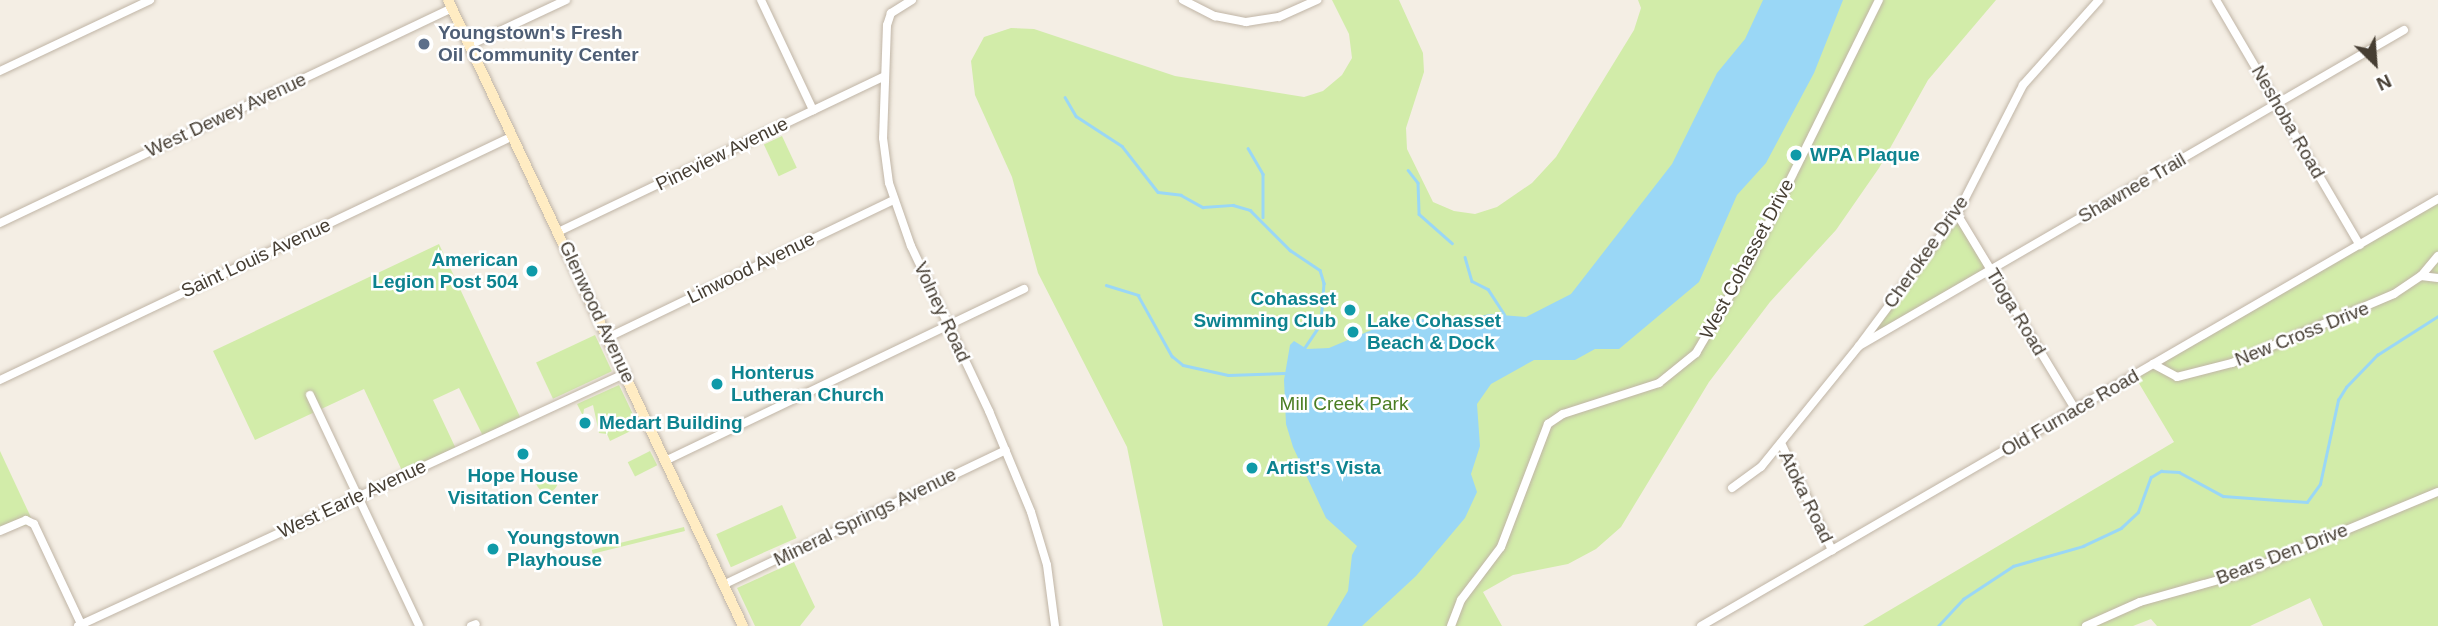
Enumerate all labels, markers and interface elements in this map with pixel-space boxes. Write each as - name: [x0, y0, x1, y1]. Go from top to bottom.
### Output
- place label: Youngstown's Fresh Oil Community Center: [438, 22, 639, 66]
- north arrow: [2340, 28, 2410, 98]
- marker: Youngstown's Fresh Oil Community Center: [416, 36, 432, 52]
- street label: Neshoba Road: [2246, 61, 2330, 183]
- street label: West Dewey Avenue: [142, 68, 310, 162]
- text: N: [2373, 70, 2395, 95]
- street label: Pineview Avenue: [652, 112, 792, 196]
- place label: WPA Plaque: [1810, 144, 1920, 166]
- marker: WPA Plaque: [1788, 147, 1804, 163]
- street label: Shawnee Trail: [2074, 148, 2190, 228]
- street label: West Cohasset Drive: [1695, 175, 1799, 343]
- street label: Cherokee Drive: [1879, 191, 1973, 313]
- street label: Saint Louis Avenue: [177, 213, 335, 303]
- street label: Linwood Avenue: [683, 227, 819, 309]
- street label: Glenwood Avenue: [554, 237, 640, 387]
- place label: American Legion Post 504: [372, 249, 518, 293]
- street label: Volney Road: [909, 258, 975, 366]
- marker: American Legion Post 504: [524, 263, 540, 279]
- street label: Tioga Road: [1981, 264, 2051, 360]
- place label: Cohasset Swimming Club: [1194, 288, 1336, 332]
- street label: New Cross Drive: [2232, 297, 2372, 371]
- marker: Cohasset Swimming Club: [1342, 302, 1358, 318]
- place label: Lake Cohasset Beach & Dock: [1367, 310, 1501, 354]
- marker: Lake Cohasset Beach & Dock: [1345, 324, 1361, 340]
- place label: Honterus Lutheran Church: [731, 362, 884, 406]
- street label: Old Furnace Road: [1997, 364, 2143, 462]
- marker: Honterus Lutheran Church: [709, 376, 725, 392]
- park label: Mill Creek Park: [1280, 393, 1408, 415]
- place label: Medart Building: [599, 412, 743, 434]
- marker: Medart Building: [577, 415, 593, 431]
- marker: Hope House Visitation Center: [515, 446, 531, 462]
- street label: Atoka Road: [1774, 447, 1838, 547]
- street label: West Earle Avenue: [274, 454, 430, 544]
- place label: Artist's Vista: [1266, 457, 1381, 479]
- marker: Artist's Vista: [1244, 460, 1260, 476]
- street label: Mineral Springs Avenue: [770, 463, 960, 571]
- place label: Hope House Visitation Center: [448, 465, 598, 509]
- street label: Bears Den Drive: [2213, 518, 2351, 590]
- place label: Youngstown Playhouse: [507, 527, 620, 571]
- marker: Youngstown Playhouse: [485, 541, 501, 557]

